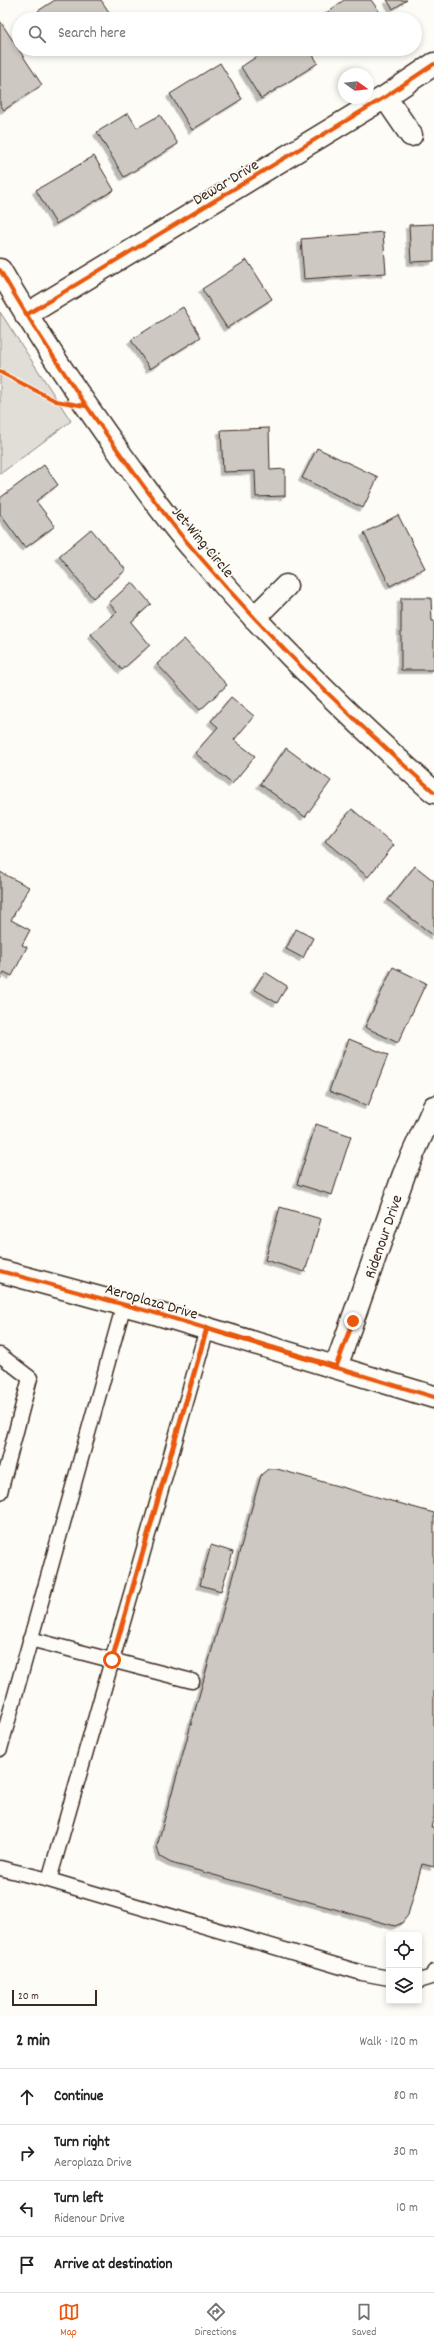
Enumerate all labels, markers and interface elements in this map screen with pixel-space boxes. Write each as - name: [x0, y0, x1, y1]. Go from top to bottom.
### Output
- search box: [12, 12, 422, 56]
- icon: search: [26, 23, 48, 45]
- text: Search here: [58, 23, 126, 45]
- north arrow: [338, 68, 374, 104]
- street label: Dewar Drive: [189, 154, 264, 212]
- street label: Jet Wing Circle: [165, 502, 239, 583]
- street label: Ridenour Drive: [359, 1192, 409, 1282]
- street label: Aeroplaza Drive: [102, 1278, 200, 1327]
- route end: [344, 1312, 362, 1330]
- route start: [103, 1651, 121, 1669]
- map controls: [386, 1932, 422, 2004]
- button: locate: [386, 1932, 422, 1968]
- button: layers: [386, 1968, 422, 2004]
- scale bar: [12, 1988, 97, 2007]
- text: 20 m: [18, 1989, 39, 2005]
- text: 2 min: [16, 2030, 50, 2054]
- text: Walk · 120 m: [360, 2033, 418, 2052]
- icon: ahead: [16, 2086, 38, 2108]
- text: Continue: [54, 2086, 103, 2108]
- text: 80 m: [394, 2087, 418, 2106]
- text: Turn right: [54, 2132, 110, 2154]
- icon: right: [16, 2142, 38, 2164]
- text: 30 m: [393, 2143, 418, 2162]
- text: Aeroplaza Drive: [54, 2154, 132, 2173]
- text: Turn left: [54, 2188, 103, 2210]
- icon: left: [16, 2198, 38, 2220]
- text: 10 m: [396, 2199, 418, 2218]
- text: Ridenour Drive: [54, 2210, 125, 2229]
- icon: arrive: [16, 2254, 38, 2276]
- text: Arrive at destination: [54, 2254, 172, 2276]
- tab: Map: [58, 2301, 80, 2341]
- tab: Directions: [195, 2301, 237, 2341]
- tab: Saved: [352, 2301, 376, 2341]

